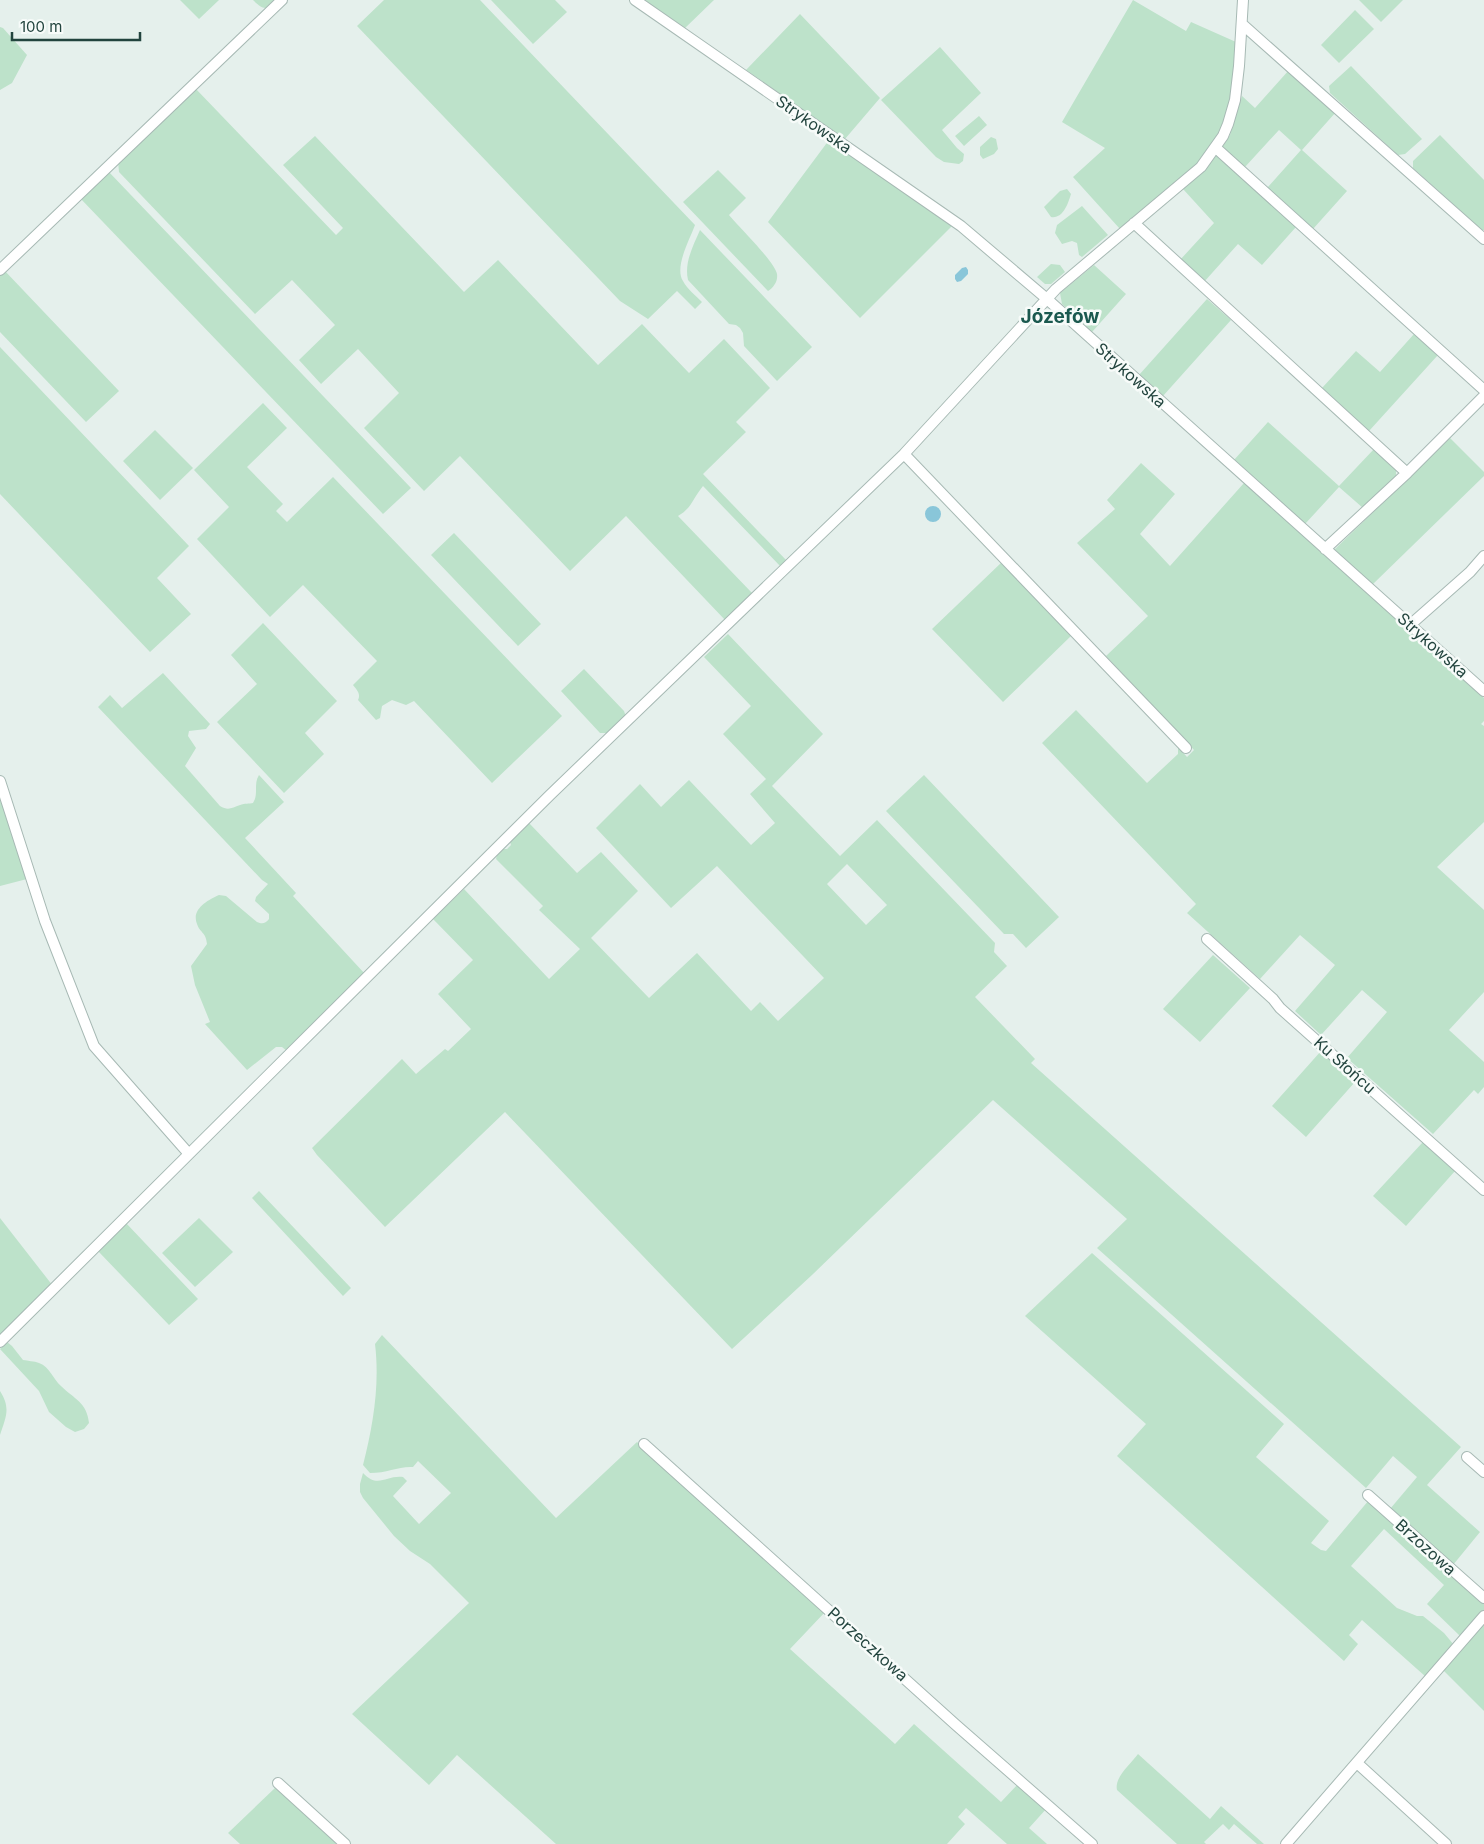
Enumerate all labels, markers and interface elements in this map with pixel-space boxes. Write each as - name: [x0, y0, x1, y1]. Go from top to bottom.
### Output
- scale bar: [12, 10, 140, 42]
- text: 100 m: [20, 17, 62, 36]
- street label: Strykowska: [772, 91, 856, 157]
- district label: Józefów: [1021, 305, 1099, 328]
- street label: Strykowska: [1092, 338, 1170, 412]
- street label: Strykowska: [1394, 608, 1472, 682]
- street label: Ku Słońcu: [1310, 1032, 1380, 1098]
- street label: Brzozowa: [1392, 1515, 1460, 1579]
- street label: Porzeczkowa: [824, 1603, 912, 1685]

